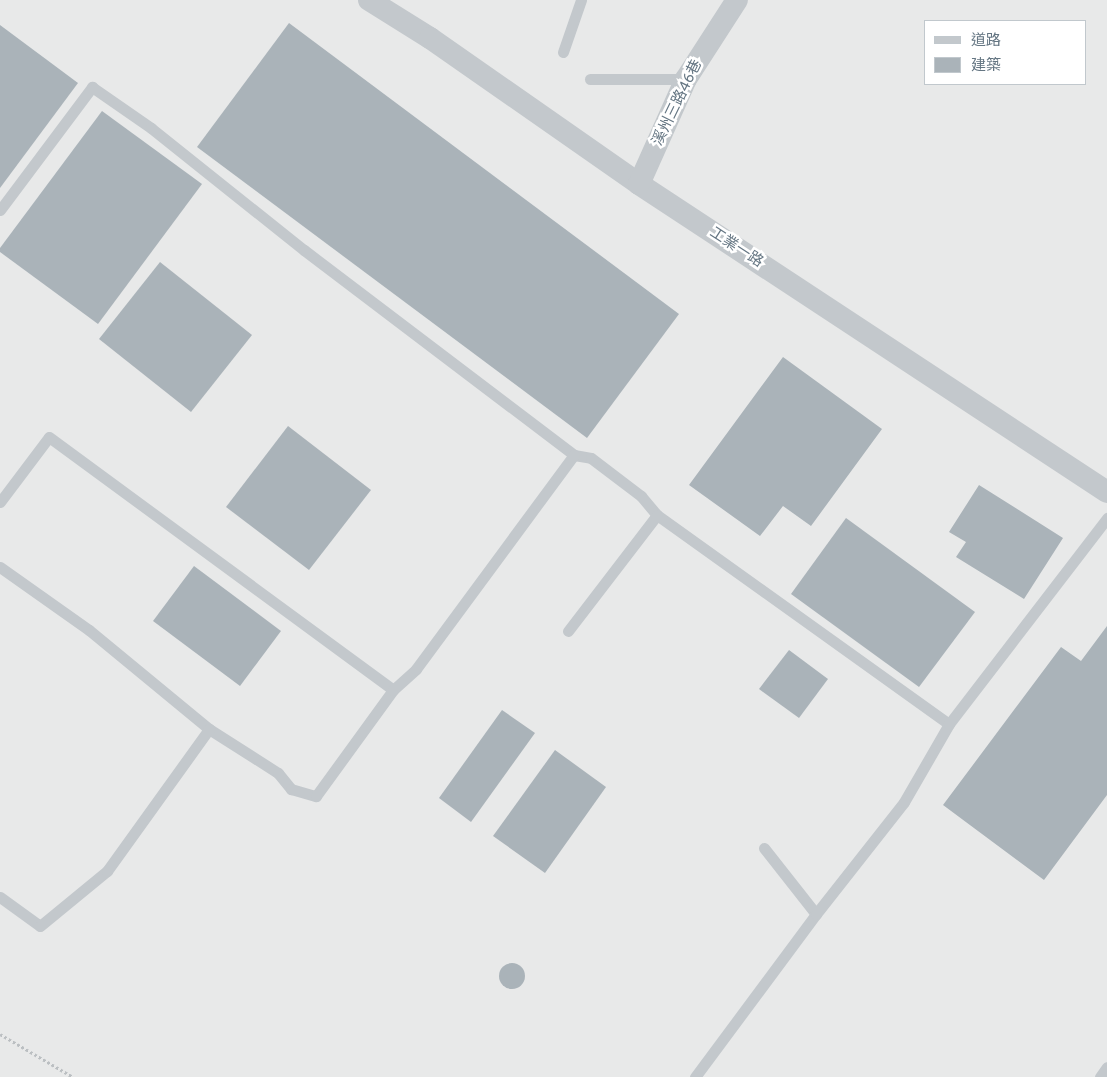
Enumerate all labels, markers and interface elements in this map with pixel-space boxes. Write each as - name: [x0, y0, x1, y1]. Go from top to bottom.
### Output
- legend: [924, 20, 1087, 85]
- text: 道路: [971, 32, 1001, 51]
- street label: 溪州三路46巷: [649, 57, 707, 149]
- text: 建築: [971, 57, 1001, 76]
- street label: 工業一路: [706, 224, 766, 272]

